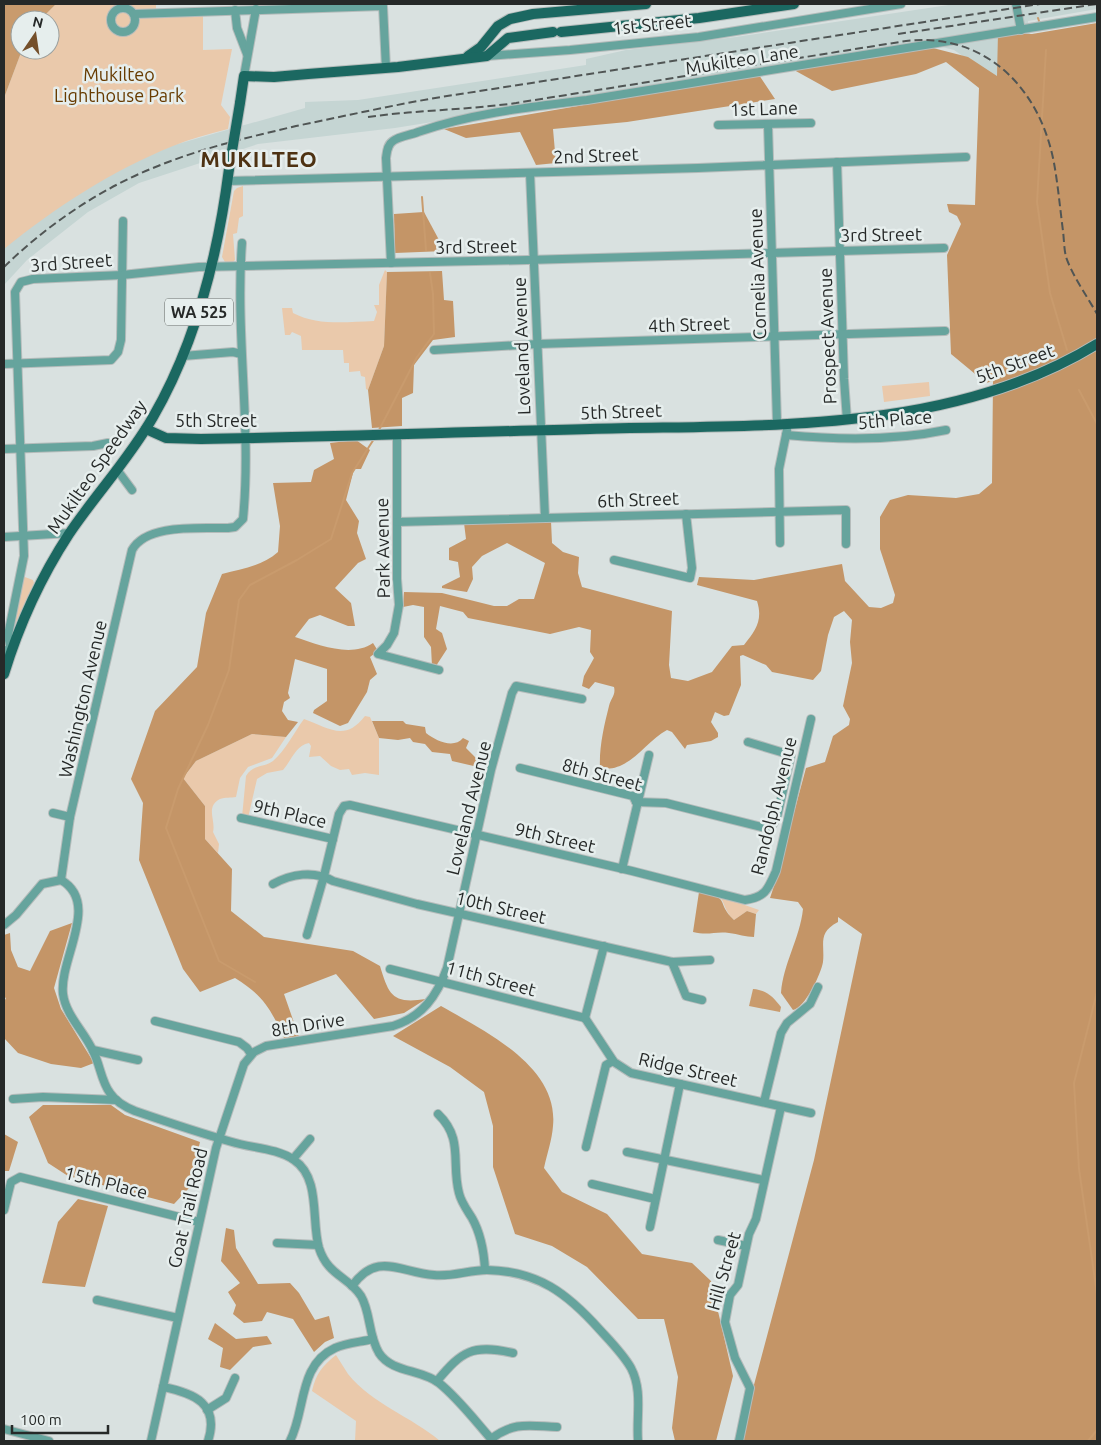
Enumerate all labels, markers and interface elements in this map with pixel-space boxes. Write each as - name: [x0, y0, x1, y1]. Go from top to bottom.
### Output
- north arrow: [10, 10, 60, 60]
- street label: 1st Street: [611, 10, 692, 38]
- text: N: [31, 13, 45, 31]
- street label: Mukilteo Lane: [684, 40, 800, 78]
- park label: Mukilteo Lighthouse Park: [54, 64, 184, 105]
- street label: 1st Lane: [730, 97, 798, 119]
- street label: 2nd Street: [553, 144, 639, 166]
- district label: MUKILTEO: [200, 146, 318, 171]
- street label: Cornelia Avenue: [745, 208, 769, 340]
- street label: 3rd Street: [840, 223, 922, 245]
- street label: 3rd Street: [435, 235, 517, 257]
- street label: 3rd Street: [29, 249, 112, 275]
- street label: Prospect Avenue: [815, 267, 839, 405]
- street label: Loveland Avenue: [509, 277, 533, 415]
- road number: WA 525: [165, 298, 233, 326]
- street label: 4th Street: [648, 313, 730, 335]
- street label: 5th Street: [973, 340, 1057, 386]
- street label: Mukilteo Speedway: [43, 396, 150, 537]
- street label: 5th Street: [580, 400, 662, 422]
- street label: 5th Place: [857, 406, 933, 432]
- street label: 5th Street: [175, 410, 257, 430]
- street label: 6th Street: [597, 488, 679, 510]
- street label: Park Avenue: [371, 498, 393, 598]
- street label: Washington Avenue: [54, 618, 110, 780]
- street label: Randolph Avenue: [746, 734, 800, 877]
- street label: Loveland Avenue: [442, 738, 494, 877]
- street label: 8th Street: [560, 754, 644, 794]
- street label: 9th Place: [252, 795, 329, 831]
- street label: 9th Street: [513, 818, 597, 856]
- street label: 10th Street: [454, 887, 548, 927]
- street label: 11th Street: [444, 956, 538, 1000]
- street label: 8th Drive: [270, 1008, 346, 1040]
- street label: Ridge Street: [637, 1048, 740, 1090]
- street label: Goat Trail Road: [163, 1146, 211, 1270]
- street label: 15th Place: [63, 1162, 150, 1202]
- street label: Hill Street: [702, 1229, 744, 1312]
- scale bar: [12, 1402, 109, 1434]
- text: 100 m: [20, 1411, 62, 1428]

